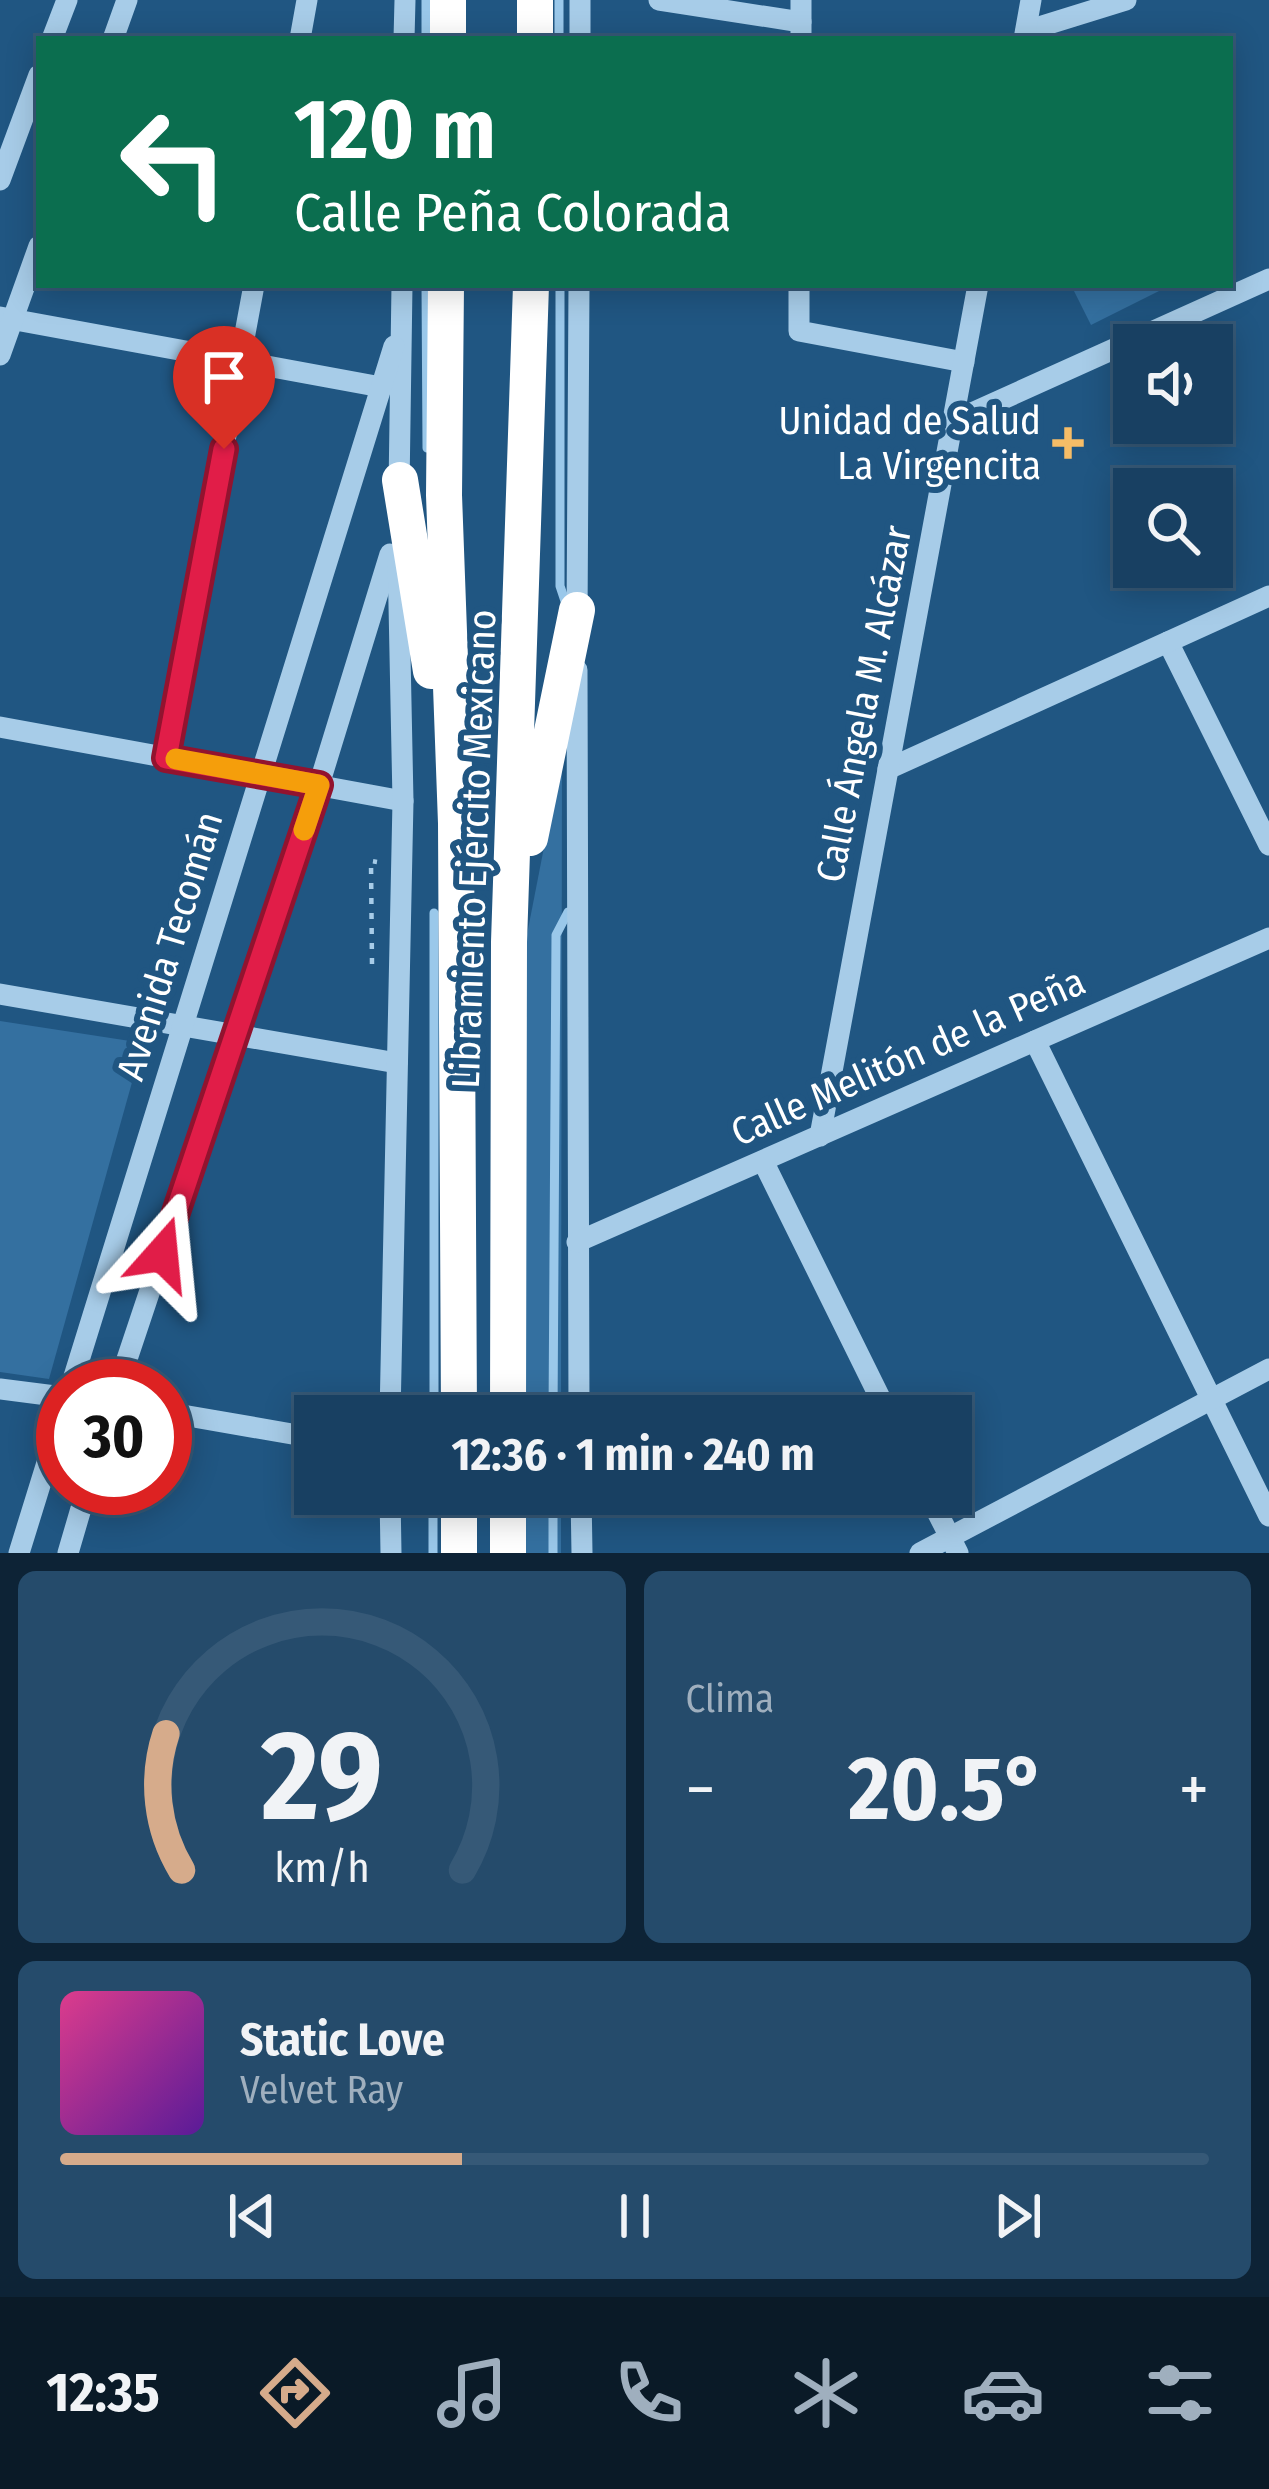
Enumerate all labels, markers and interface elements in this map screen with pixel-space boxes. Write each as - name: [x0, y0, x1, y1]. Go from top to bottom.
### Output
- text: 120 m: [294, 79, 496, 180]
- icon: left: [96, 84, 252, 240]
- text: Calle Peña Colorada: [294, 181, 732, 245]
- map controls: [1113, 324, 1233, 588]
- button: sound: [1113, 324, 1233, 444]
- pin: [173, 326, 275, 449]
- icon: arrive: [191, 344, 257, 410]
- place label: Unidad de Salud La Virgencita: [779, 398, 1041, 489]
- marker: Unidad de Salud La Virgencita: [1052, 427, 1084, 459]
- button: search: [1113, 468, 1233, 588]
- street label: Calle Ángela M. Alcázar: [807, 521, 921, 886]
- street label: Libramiento Ejército Mexicano: [443, 609, 505, 1089]
- street label: Avenida Tecomán: [107, 806, 233, 1086]
- street label: Calle Melitón de la Peña: [724, 958, 1092, 1156]
- position arrow: [99, 1191, 225, 1317]
- speed limit sign: 30: [36, 1359, 192, 1515]
- text: 12:36 · 1 min · 240 m: [451, 1428, 815, 1482]
- text: Clima: [686, 1676, 774, 1722]
- text: 29: [260, 1702, 383, 1852]
- text: 20.5°: [848, 1735, 1046, 1843]
- text: −: [686, 1750, 715, 1829]
- text: +: [1179, 1750, 1209, 1829]
- text: km/h: [274, 1842, 370, 1893]
- text: Static Love: [240, 2013, 445, 2067]
- text: Velvet Ray: [240, 2067, 403, 2113]
- icon: previous: [219, 2183, 285, 2249]
- icon: pause: [602, 2183, 668, 2249]
- icon: next: [985, 2183, 1051, 2249]
- icon: directions: [253, 2351, 337, 2435]
- icon: music: [430, 2351, 514, 2435]
- icon: phone: [607, 2351, 691, 2435]
- icon: climate: [784, 2351, 868, 2435]
- icon: car: [961, 2351, 1045, 2435]
- icon: filters: [1138, 2351, 1222, 2435]
- text: 12:35: [47, 2361, 160, 2425]

